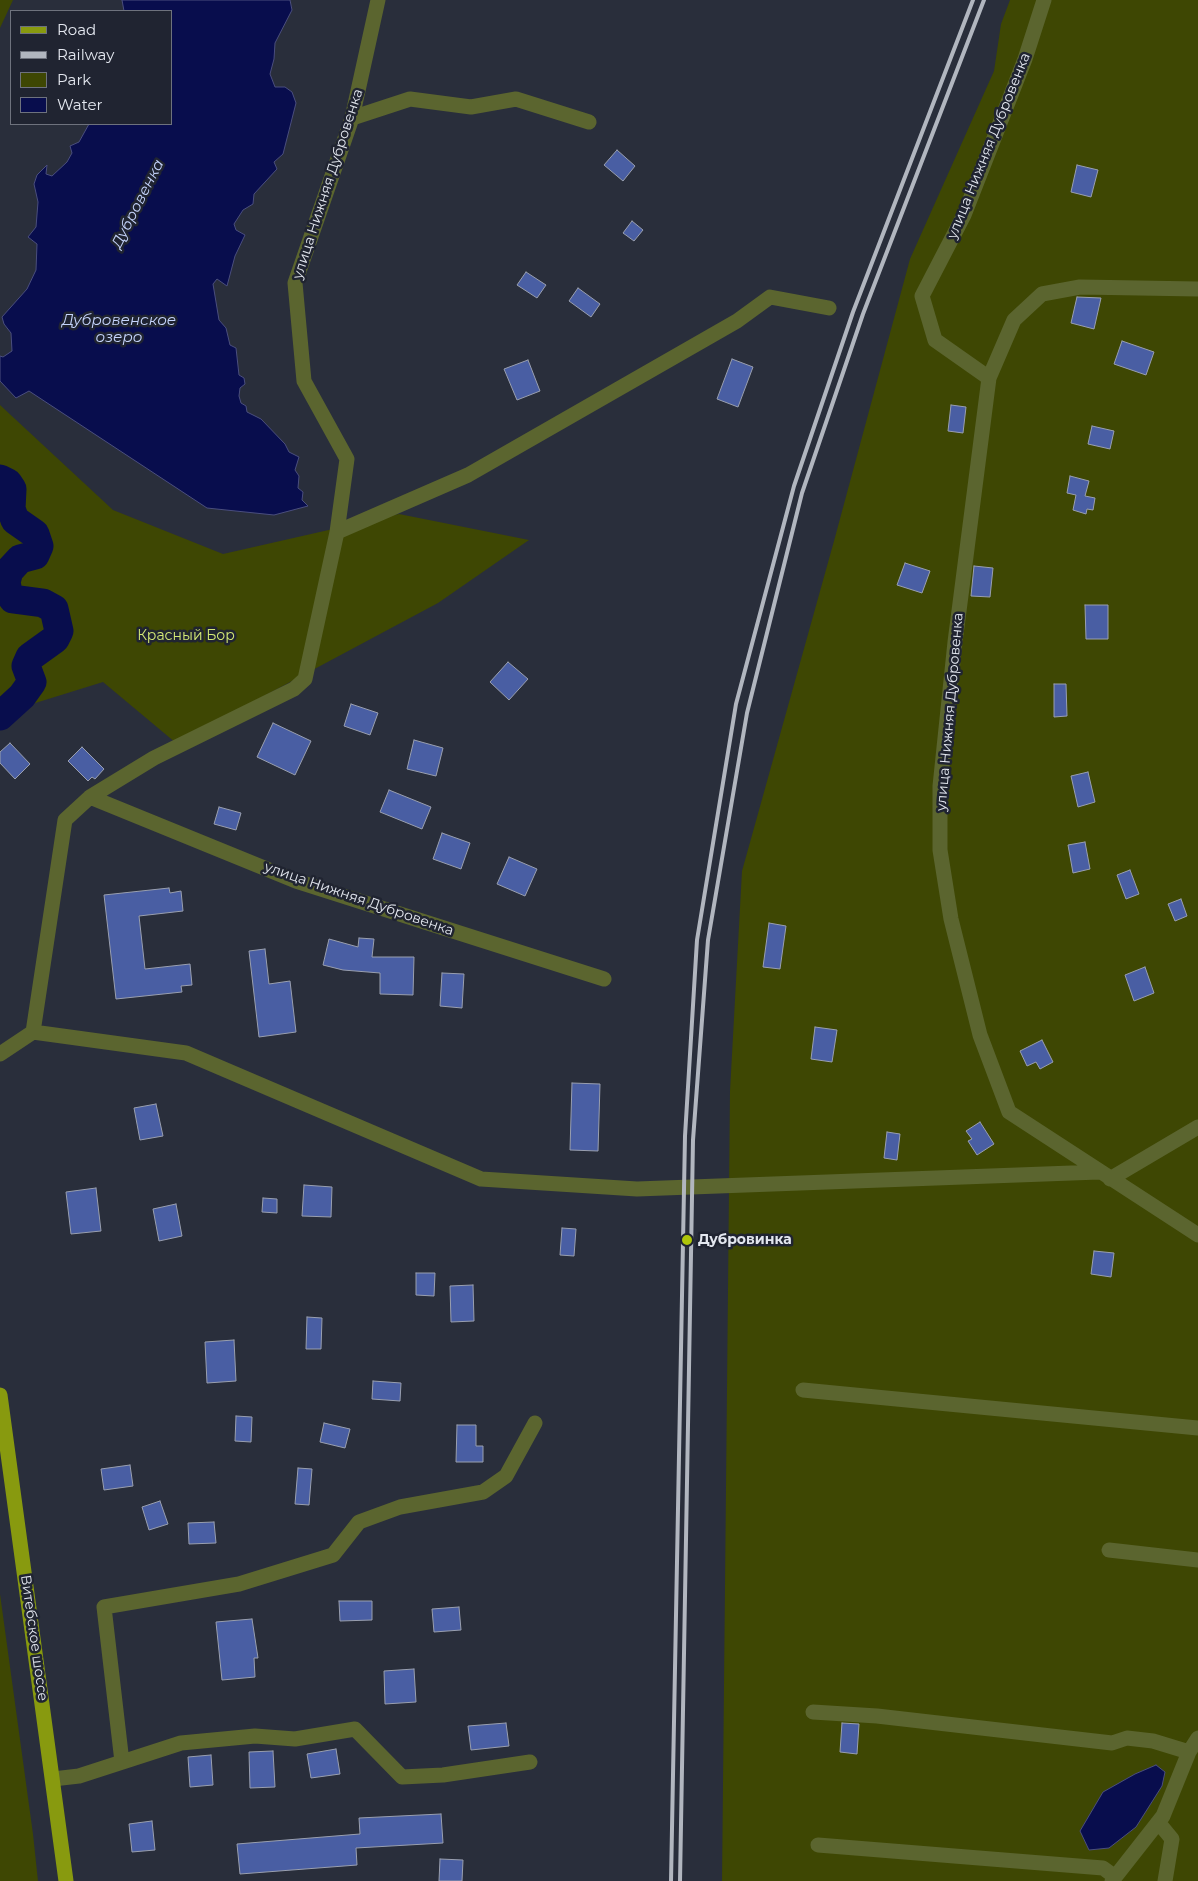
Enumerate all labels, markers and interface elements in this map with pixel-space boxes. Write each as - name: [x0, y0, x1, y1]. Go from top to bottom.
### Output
- legend: [10, 10, 172, 125]
- text: Road: [57, 20, 96, 39]
- text: Railway: [57, 45, 114, 64]
- street label: улица Нижняя Дубровенка: [944, 51, 1034, 241]
- text: Park: [57, 70, 91, 89]
- street label: улица Нижняя Дубровенка: [289, 87, 367, 281]
- text: Water: [57, 95, 103, 114]
- water label: Дубровенка: [108, 157, 168, 251]
- water label: Дубровенское озеро: [62, 312, 176, 347]
- street label: улица Нижняя Дубровенка: [933, 612, 967, 812]
- park label: Красный Бор: [137, 628, 235, 644]
- street label: улица Нижняя Дубровенка: [262, 859, 456, 939]
- place label: Дубровинка: [698, 1232, 792, 1248]
- marker: Дубровинка: [680, 1233, 694, 1247]
- street label: Витебское шоссе: [17, 1574, 51, 1702]

